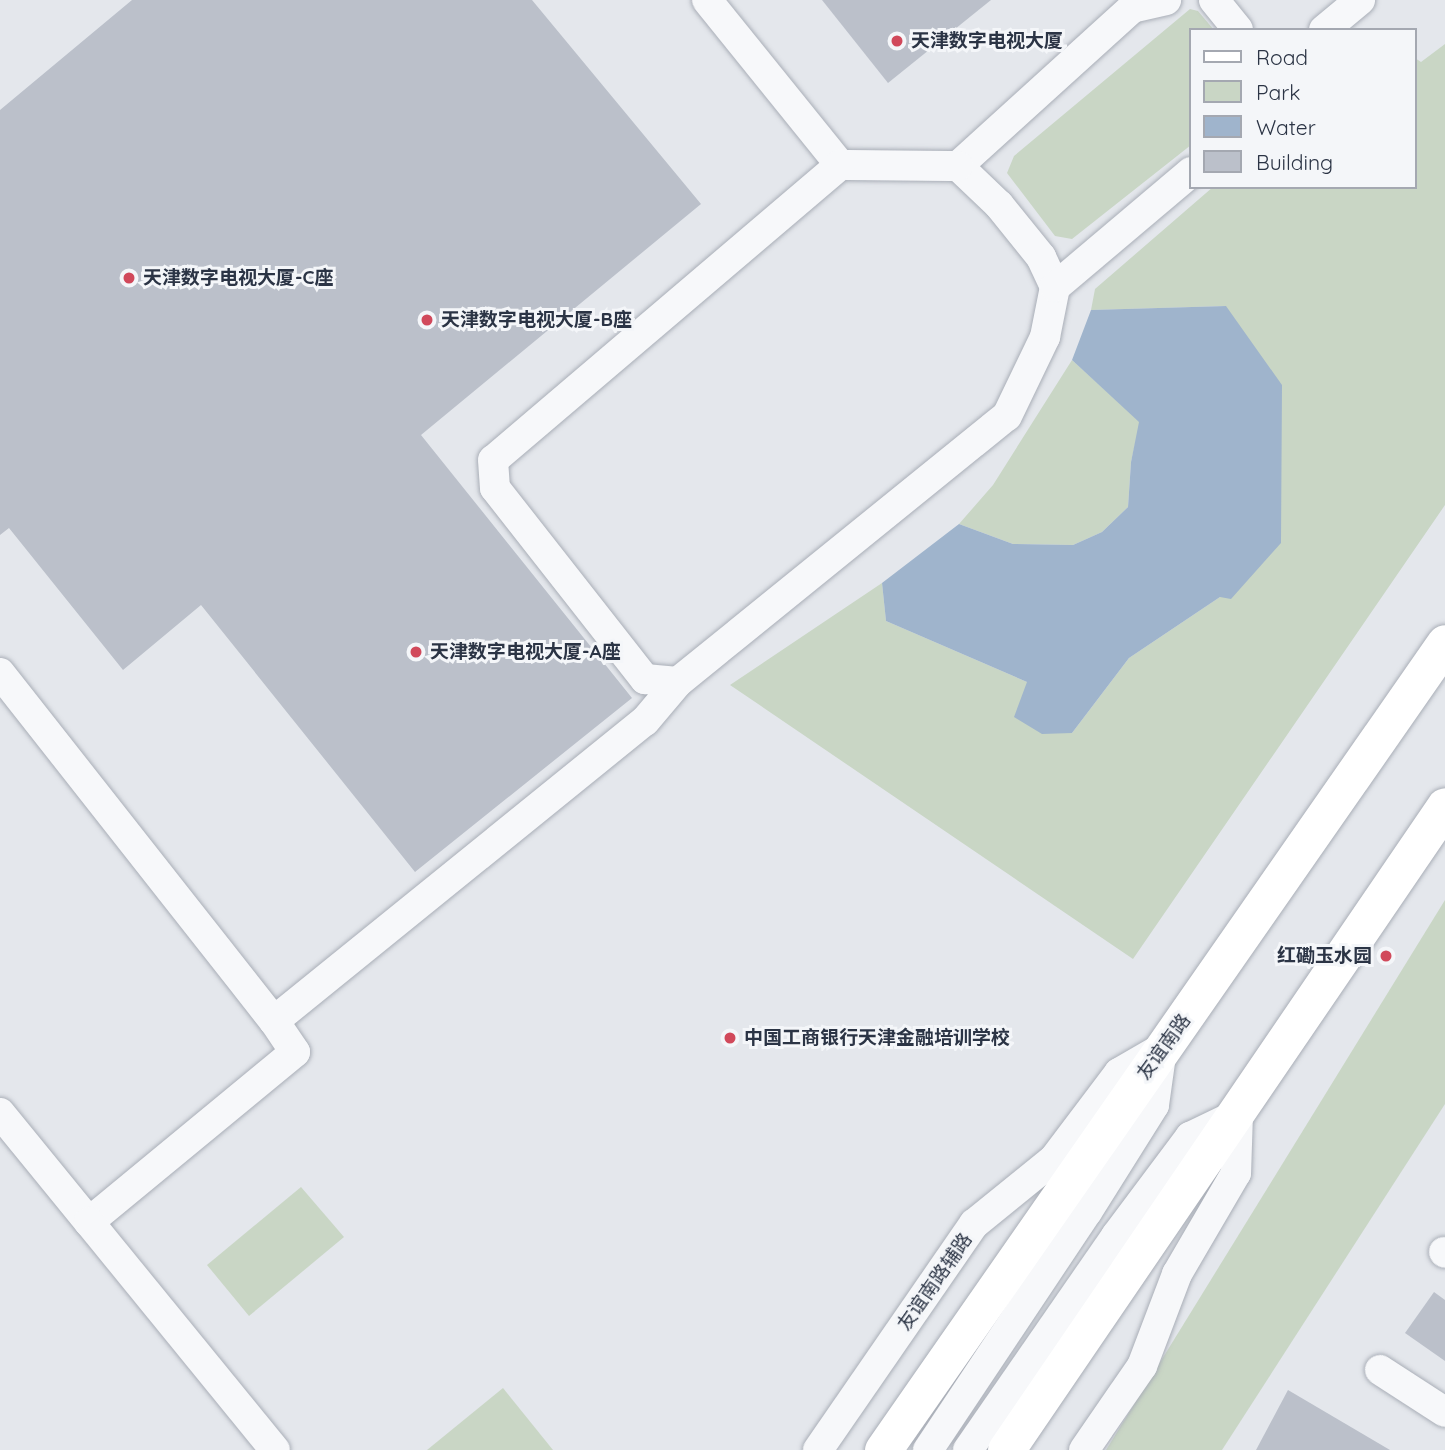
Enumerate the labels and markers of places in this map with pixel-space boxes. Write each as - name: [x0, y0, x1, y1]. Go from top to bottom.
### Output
- place label: 天津数字电视大厦: [911, 30, 1063, 52]
- marker: 天津数字电视大厦: [889, 33, 905, 49]
- place label: 天津数字电视大厦-C座: [143, 267, 333, 289]
- marker: 天津数字电视大厦-C座: [121, 270, 137, 286]
- place label: 天津数字电视大厦-B座: [441, 309, 632, 331]
- marker: 天津数字电视大厦-B座: [419, 312, 435, 328]
- place label: 天津数字电视大厦-A座: [430, 641, 621, 663]
- marker: 天津数字电视大厦-A座: [408, 644, 424, 660]
- place label: 红磡玉水园: [1277, 945, 1372, 967]
- marker: 红磡玉水园: [1378, 948, 1394, 964]
- place label: 中国工商银行天津金融培训学校: [744, 1027, 1010, 1049]
- marker: 中国工商银行天津金融培训学校: [722, 1030, 738, 1046]

